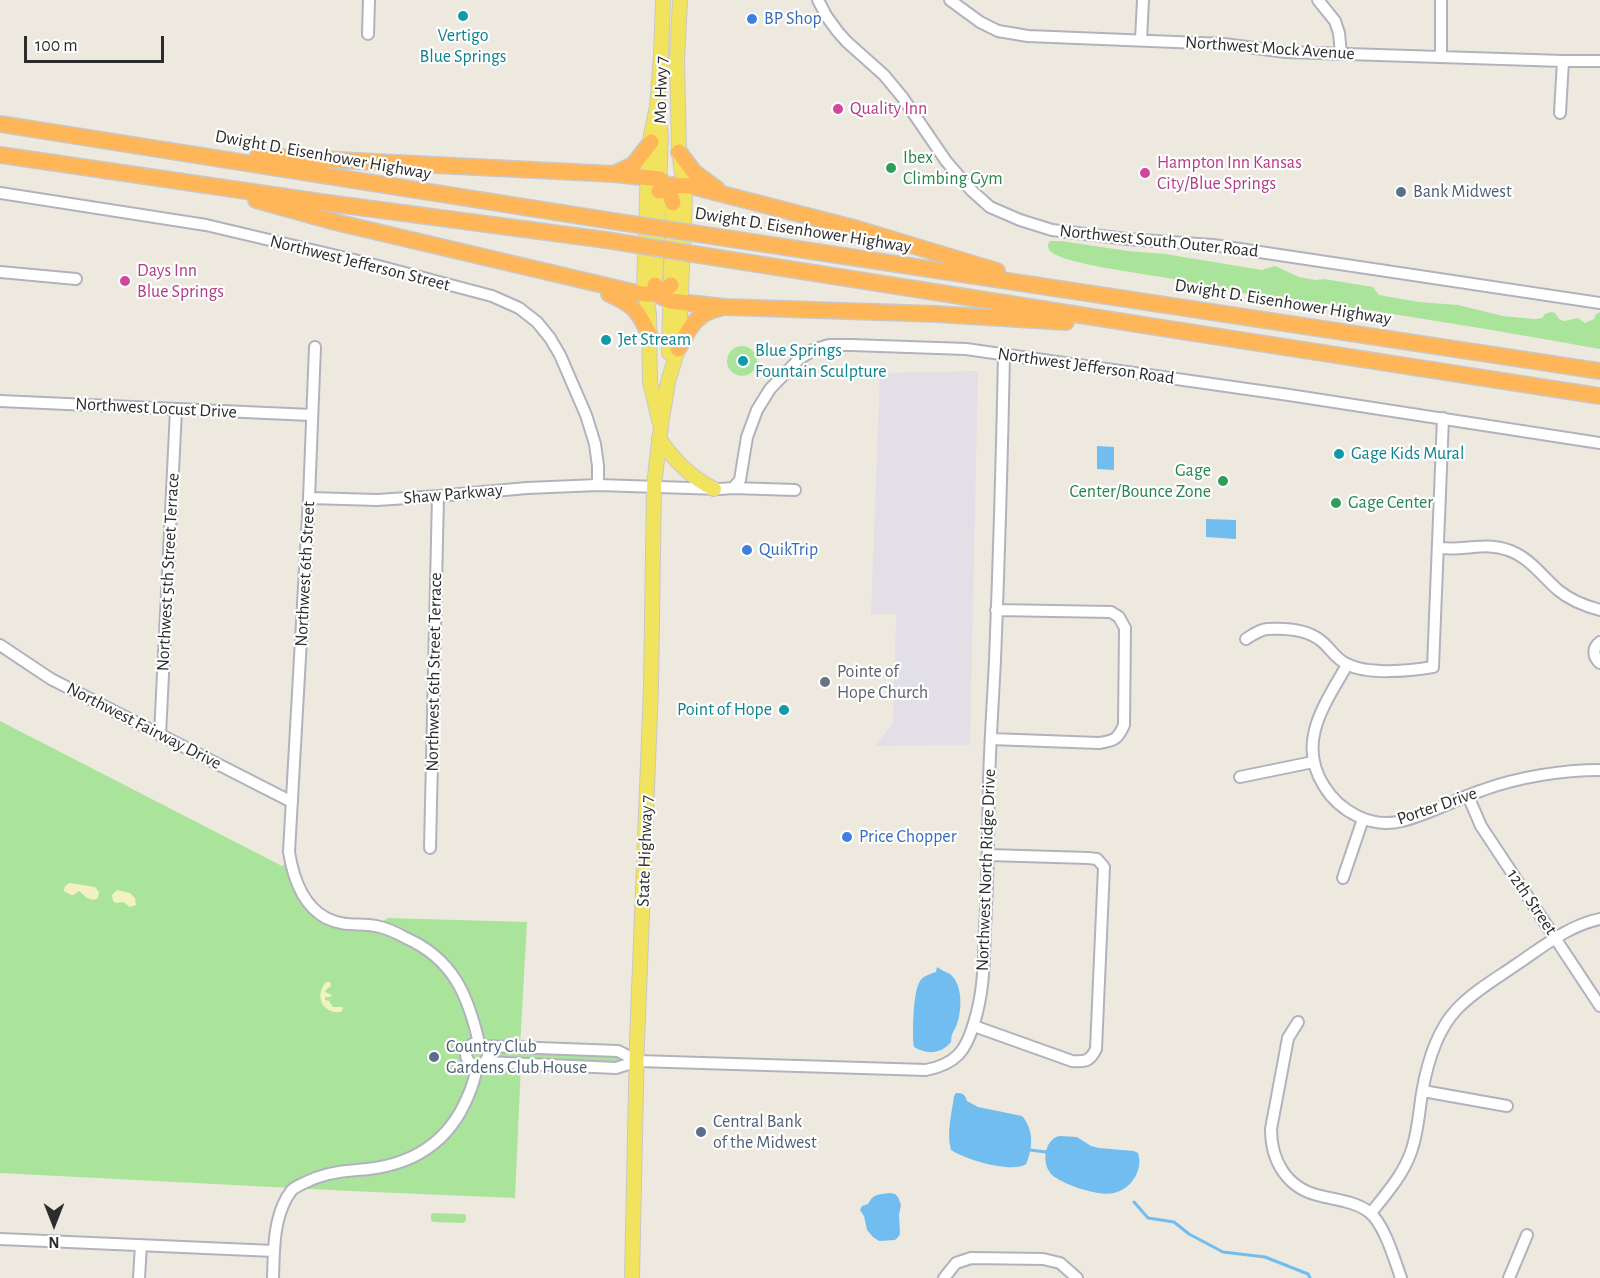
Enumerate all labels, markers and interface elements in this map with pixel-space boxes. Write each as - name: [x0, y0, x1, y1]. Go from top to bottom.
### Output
- place label: BP Shop: [764, 8, 822, 30]
- marker: Vertigo Blue Springs: [456, 9, 470, 23]
- marker: BP Shop: [745, 12, 759, 26]
- scale bar: [27, 24, 166, 62]
- place label: Vertigo Blue Springs: [420, 25, 506, 68]
- street label: Northwest Mock Avenue: [1184, 31, 1356, 65]
- text: 100 m: [35, 37, 78, 55]
- street label: Mo Hwy 7: [650, 56, 672, 124]
- place label: Quality Inn: [850, 98, 927, 120]
- marker: Quality Inn: [831, 102, 845, 116]
- street label: Dwight D. Eisenhower Highway: [213, 125, 433, 185]
- place label: Ibex Climbing Gym: [903, 147, 1003, 190]
- place label: Hampton Inn Kansas City/Blue Springs: [1157, 152, 1302, 195]
- marker: Ibex Climbing Gym: [884, 161, 898, 175]
- marker: Hampton Inn Kansas City/Blue Springs: [1138, 166, 1152, 180]
- place label: Bank Midwest: [1413, 181, 1512, 203]
- marker: Bank Midwest: [1394, 185, 1408, 199]
- street label: Dwight D. Eisenhower Highway: [693, 202, 913, 258]
- street label: Northwest South Outer Road: [1058, 220, 1260, 262]
- street label: Northwest Jefferson Street: [268, 230, 452, 296]
- place label: Days Inn Blue Springs: [137, 260, 224, 302]
- marker: Days Inn Blue Springs: [118, 274, 132, 288]
- street label: Dwight D. Eisenhower Highway: [1173, 274, 1393, 330]
- place label: Jet Stream: [618, 329, 691, 351]
- marker: Jet Stream: [599, 333, 613, 347]
- place label: Blue Springs Fountain Sculpture: [755, 340, 887, 382]
- street label: Northwest Jefferson Road: [996, 343, 1176, 389]
- marker: Blue Springs Fountain Sculpture: [736, 354, 750, 368]
- street label: Northwest Locust Drive: [75, 393, 237, 423]
- place label: Gage Kids Mural: [1351, 443, 1464, 465]
- marker: Gage Kids Mural: [1332, 447, 1346, 461]
- place label: Gage Center/Bounce Zone: [1070, 460, 1211, 502]
- street label: Northwest 5th Street Terrace: [152, 472, 184, 672]
- marker: Gage Center/Bounce Zone: [1216, 474, 1230, 488]
- street label: Shaw Parkway: [402, 479, 504, 509]
- place label: Gage Center: [1348, 492, 1433, 514]
- marker: Gage Center: [1329, 496, 1343, 510]
- street label: Northwest 6th Street: [290, 501, 320, 647]
- place label: QuikTrip: [759, 539, 818, 561]
- marker: QuikTrip: [740, 543, 754, 557]
- street label: Northwest 6th Street Terrace: [421, 572, 447, 772]
- place label: Pointe of Hope Church: [837, 661, 928, 704]
- marker: Pointe of Hope Church: [818, 675, 832, 689]
- street label: Northwest Fairway Drive: [63, 678, 225, 774]
- place label: Point of Hope: [677, 699, 772, 721]
- marker: Point of Hope: [777, 703, 791, 717]
- street label: Northwest North Ridge Drive: [972, 769, 1000, 971]
- street label: Porter Drive: [1394, 782, 1480, 830]
- street label: State Highway 7: [632, 795, 658, 907]
- place label: Price Chopper: [859, 826, 956, 848]
- marker: Price Chopper: [840, 830, 854, 844]
- street label: 12th Street: [1502, 865, 1562, 939]
- place label: Country Club Gardens Club House: [446, 1036, 587, 1078]
- marker: Country Club Gardens Club House: [427, 1050, 441, 1064]
- place label: Central Bank of the Midwest: [713, 1111, 817, 1154]
- marker: Central Bank of the Midwest: [694, 1125, 708, 1139]
- north arrow: [24, 1194, 84, 1254]
- text: N: [48, 1234, 60, 1250]

